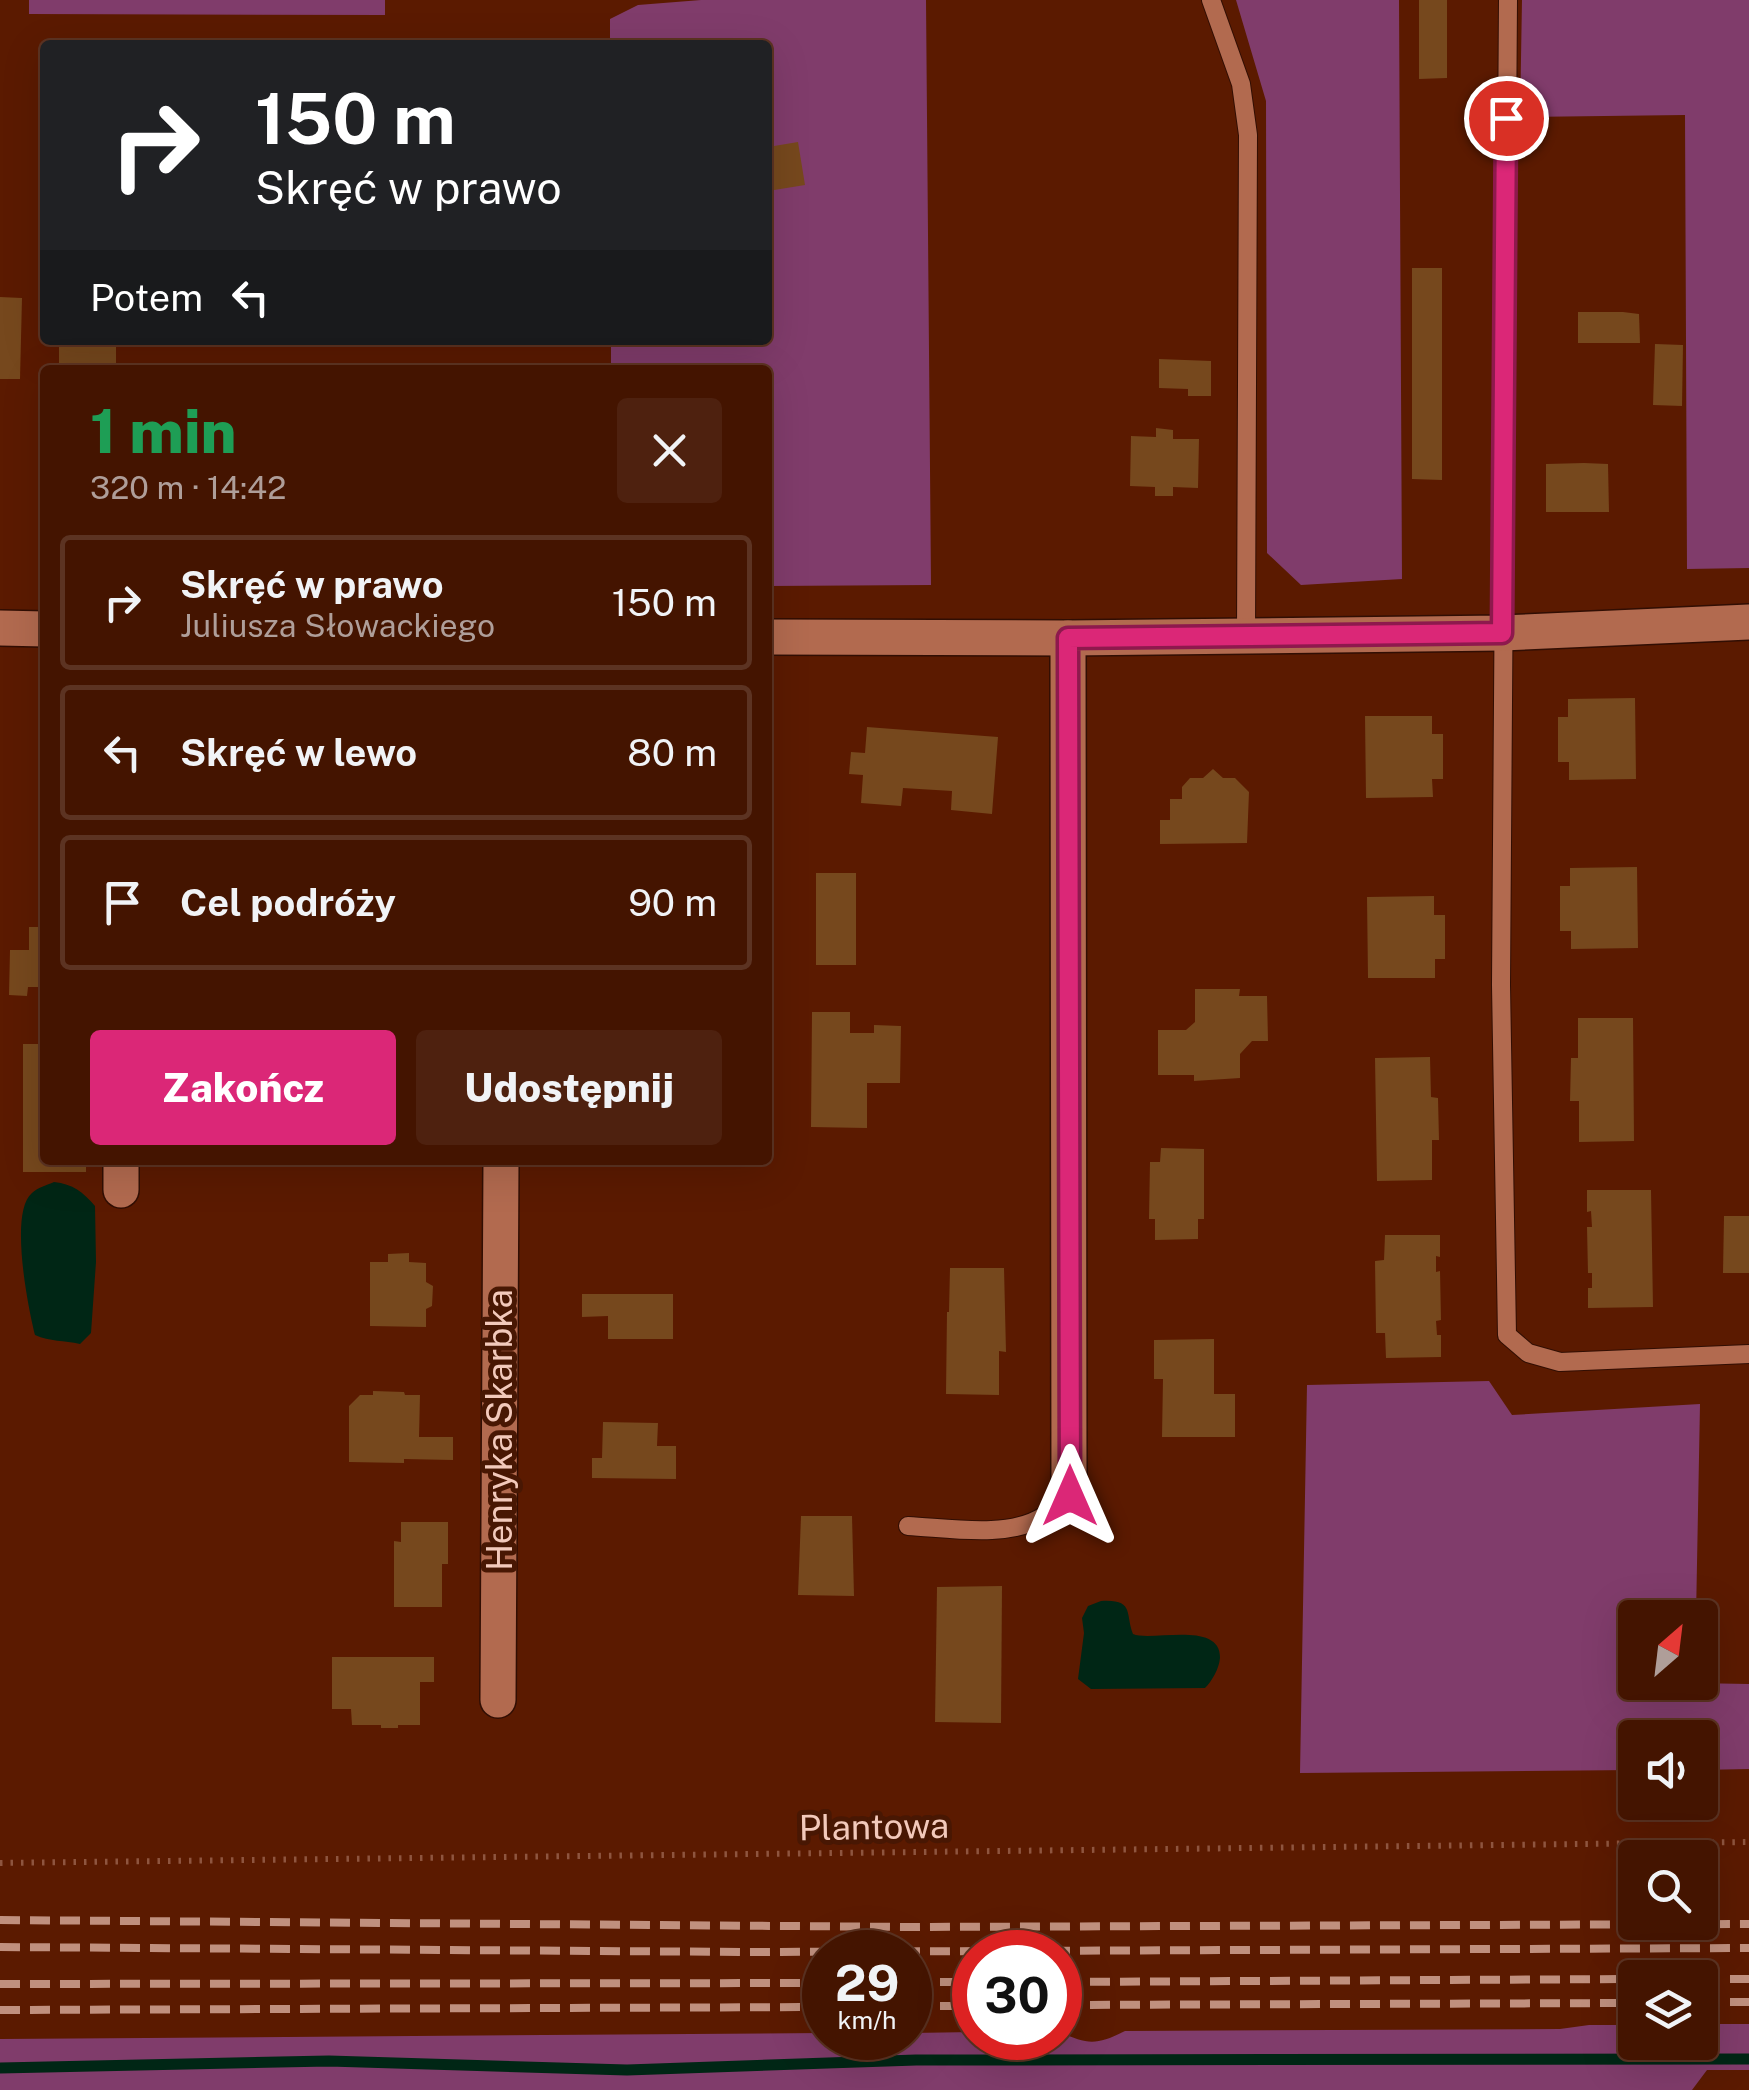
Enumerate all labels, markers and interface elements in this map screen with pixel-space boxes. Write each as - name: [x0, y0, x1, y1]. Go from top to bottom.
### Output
- pin: [1464, 76, 1549, 161]
- text: 150 m: [255, 77, 456, 160]
- icon: right: [90, 80, 220, 210]
- icon: arrive: [1479, 91, 1534, 146]
- text: Skręć w prawo: [255, 161, 562, 214]
- icon: left: [223, 270, 278, 325]
- text: Potem: [90, 275, 203, 320]
- text: 1 min: [90, 396, 237, 467]
- button: close: [617, 398, 722, 503]
- text: 320 m · 14:42: [90, 469, 286, 506]
- text: Skręć w prawo: [180, 562, 444, 607]
- icon: right: [95, 575, 150, 630]
- text: 150 m: [612, 580, 717, 625]
- text: Juliusza Słowackiego: [180, 607, 495, 644]
- icon: left: [95, 725, 150, 780]
- text: Skręć w lewo: [180, 730, 417, 775]
- text: 80 m: [627, 730, 717, 775]
- icon: arrive: [95, 875, 150, 930]
- text: Cel podróży: [180, 880, 396, 925]
- text: 90 m: [628, 880, 717, 925]
- button: Zakończ: [90, 1030, 396, 1145]
- button: Udostępnij: [416, 1030, 722, 1145]
- street label: Henryka Skarbka: [479, 1289, 520, 1571]
- position arrow: [1018, 1444, 1122, 1548]
- north arrow: [1618, 1600, 1718, 1700]
- map controls: [1618, 1600, 1718, 2060]
- button: sound: [1618, 1720, 1718, 1820]
- street label: Plantowa: [798, 1805, 950, 1848]
- button: search: [1618, 1840, 1718, 1940]
- speed limit sign: 30: [952, 1930, 1082, 2060]
- text: 29: [835, 1953, 899, 2012]
- button: layers: [1618, 1960, 1718, 2060]
- text: km/h: [838, 2005, 896, 2035]

